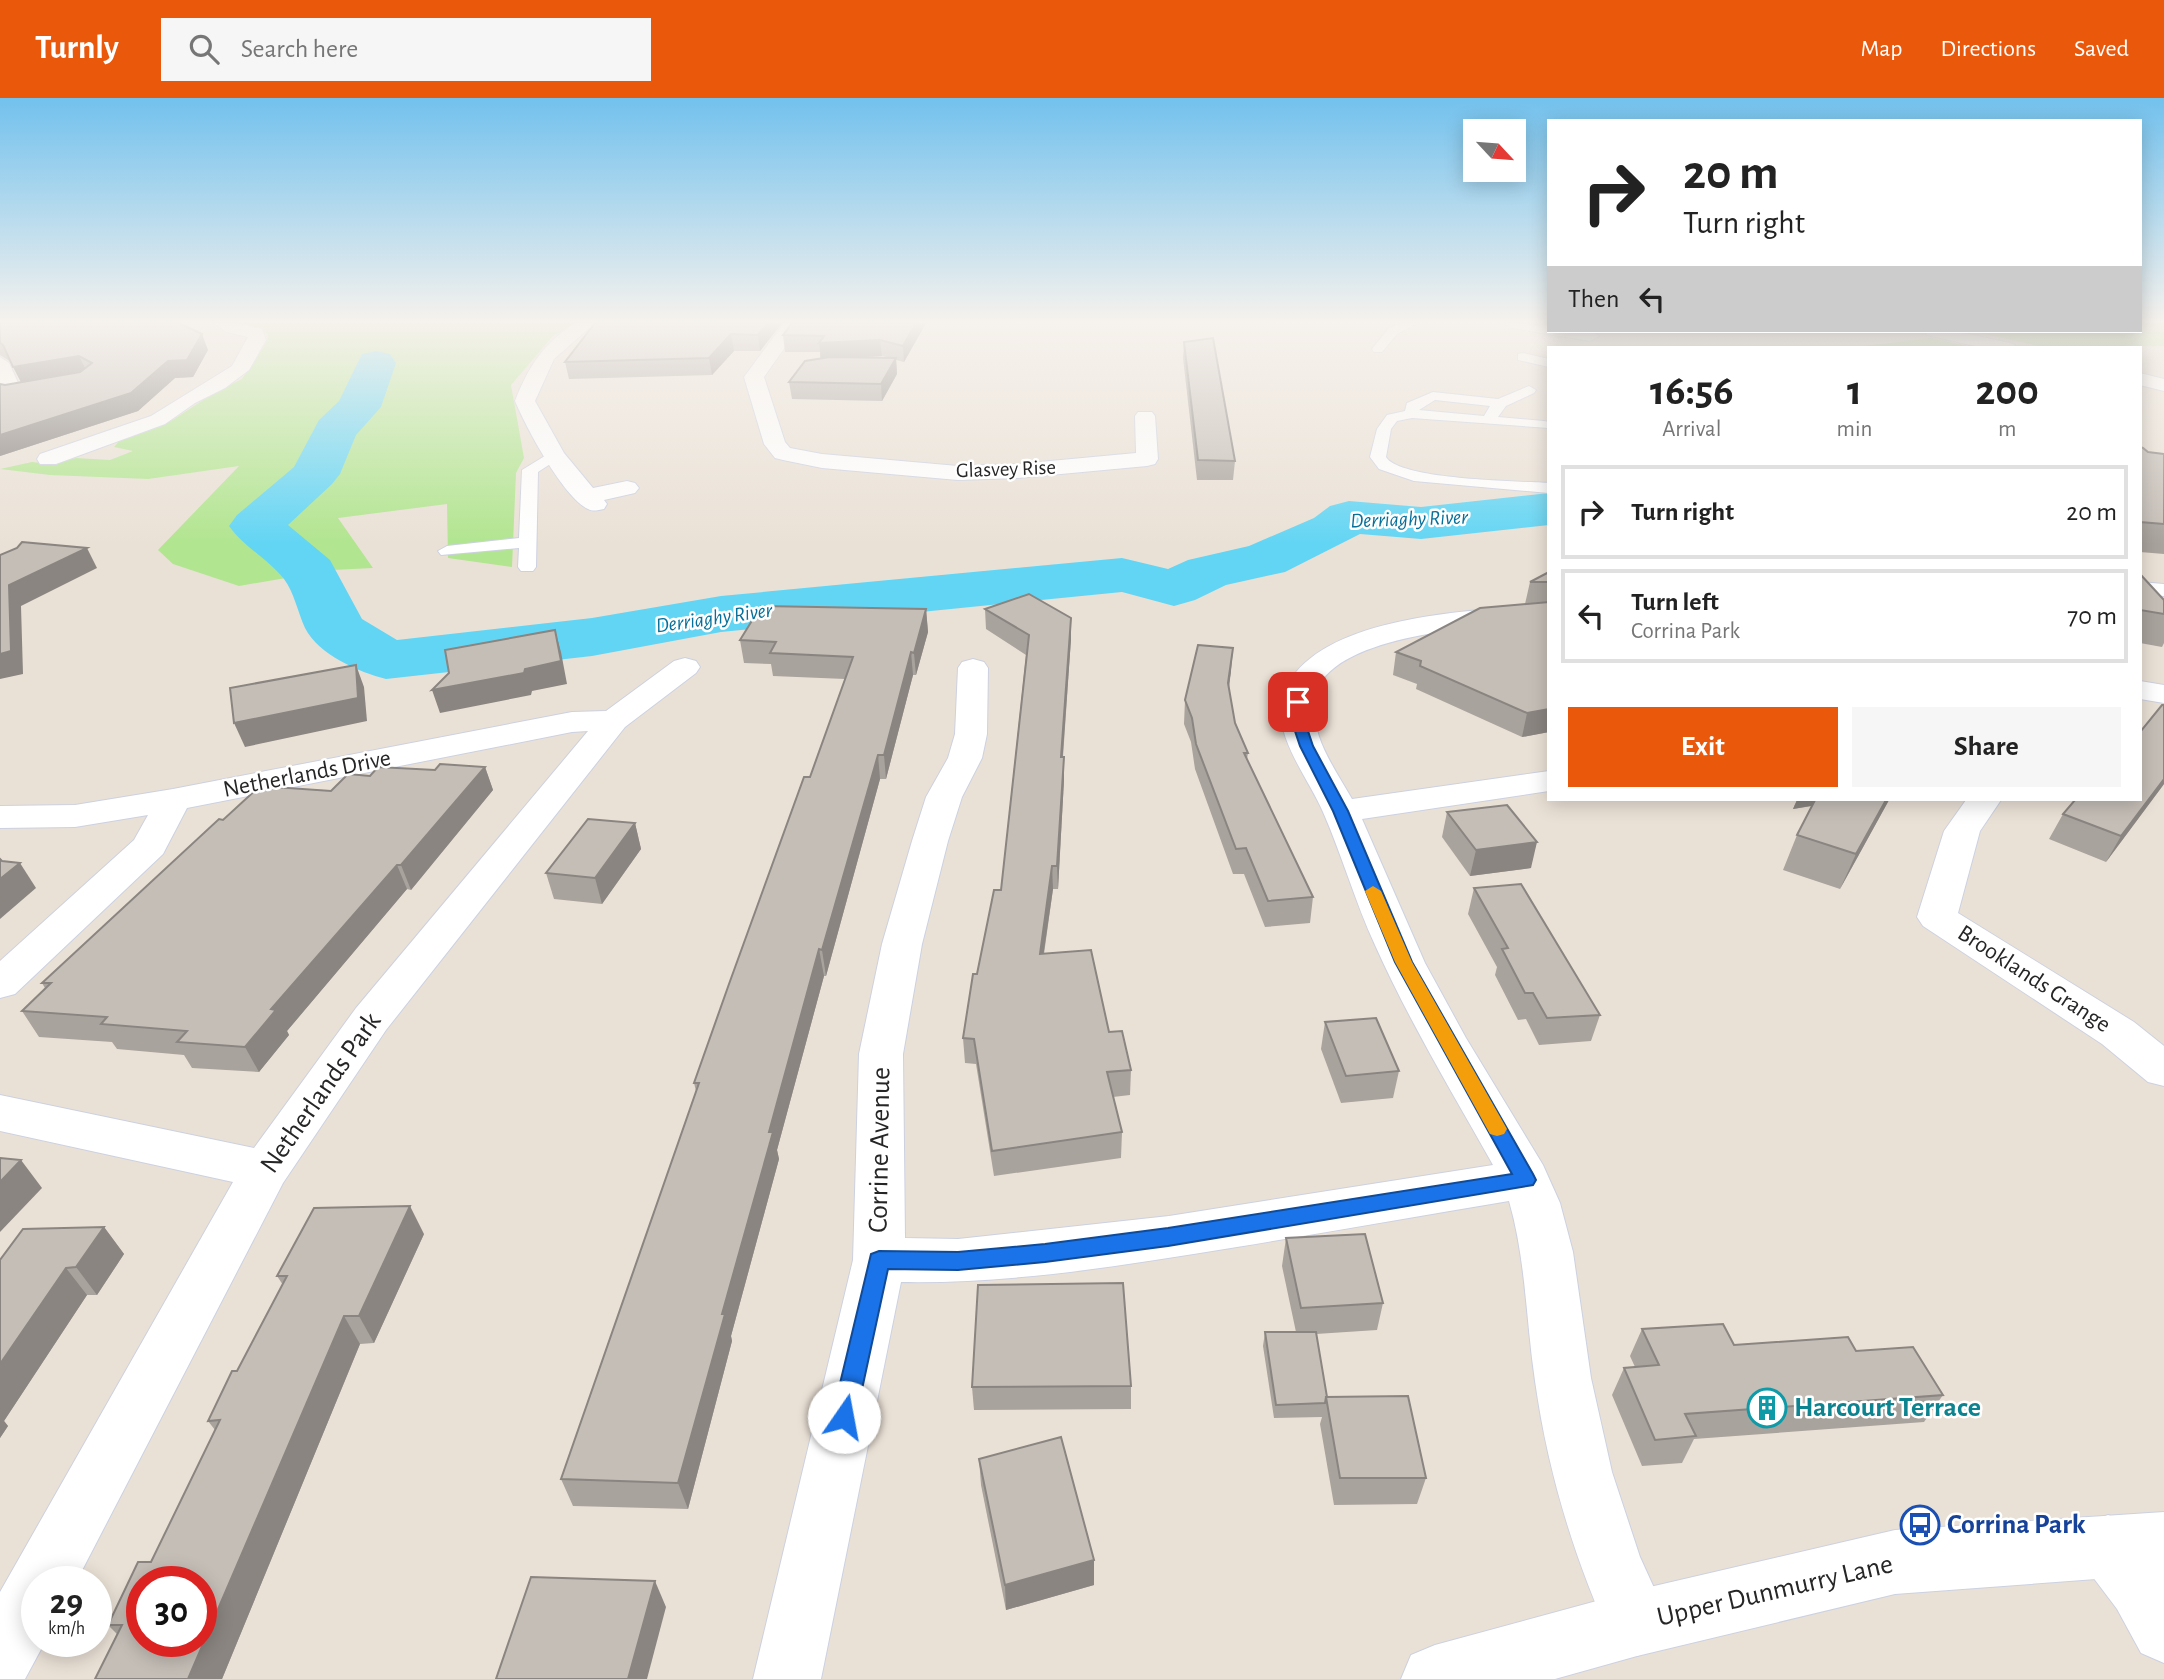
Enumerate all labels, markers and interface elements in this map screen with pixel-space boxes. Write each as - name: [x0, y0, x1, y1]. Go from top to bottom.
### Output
- search box: [161, 18, 651, 81]
- icon: search: [185, 30, 223, 68]
- text: Turnly: [35, 32, 119, 65]
- text: Search here: [241, 36, 358, 62]
- text: Map: [1860, 37, 1902, 61]
- text: Directions: [1940, 37, 2036, 61]
- text: Saved: [2074, 37, 2129, 61]
- north arrow: [1463, 119, 1526, 182]
- map controls: [1463, 119, 1526, 182]
- icon: right: [1568, 147, 1659, 238]
- text: 20 m: [1683, 149, 1779, 198]
- text: Turn right: [1683, 207, 1805, 239]
- icon: left: [1633, 280, 1671, 318]
- text: Then: [1568, 286, 1619, 312]
- text: 16:56: [1650, 370, 1734, 412]
- text: 1: [1847, 370, 1862, 412]
- text: 200: [1975, 370, 2039, 412]
- text: Arrival: [1662, 418, 1721, 441]
- text: min: [1837, 418, 1872, 441]
- text: m: [1998, 418, 2016, 441]
- street label: Glasvey Rise: [956, 457, 1056, 481]
- icon: right: [1572, 493, 1610, 531]
- text: Turn right: [1631, 499, 1734, 525]
- text: 20 m: [2066, 499, 2117, 525]
- water label: Derriaghy River: [1350, 506, 1469, 532]
- text: Turn left: [1631, 589, 1719, 615]
- icon: left: [1572, 597, 1610, 635]
- water label: Derriaghy River: [654, 599, 775, 637]
- text: 70 m: [2067, 603, 2117, 629]
- text: Corrina Park: [1631, 620, 1740, 643]
- pin: [1268, 672, 1328, 732]
- icon: arrive: [1279, 683, 1317, 721]
- button: Exit: [1568, 707, 1838, 787]
- button: Share: [1852, 707, 2121, 787]
- street label: Netherlands Drive: [221, 746, 393, 802]
- street label: Brooklands Grange: [1953, 921, 2115, 1037]
- street label: Netherlands Park: [255, 1007, 387, 1178]
- street label: Corrine Avenue: [865, 1067, 895, 1233]
- position arrow: [807, 1380, 881, 1454]
- building icon: Harcourt Terrace: [1746, 1387, 1788, 1429]
- place label: Harcourt Terrace: [1794, 1394, 1981, 1422]
- bus stop icon: Corrina Park: [1899, 1504, 1941, 1546]
- place label: Corrina Park: [1947, 1511, 2086, 1539]
- street label: Upper Dunmurry Lane: [1654, 1550, 1896, 1632]
- speed limit sign: 30: [126, 1566, 217, 1657]
- text: 29: [50, 1585, 83, 1620]
- text: km/h: [48, 1620, 85, 1638]

